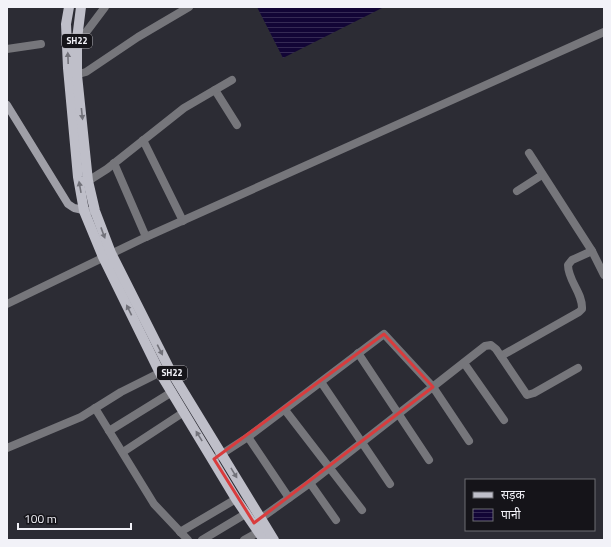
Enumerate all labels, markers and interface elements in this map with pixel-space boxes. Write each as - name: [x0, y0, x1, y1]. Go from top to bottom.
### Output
- road number: SH22: [62, 34, 92, 48]
- one-way arrow: [65, 51, 71, 64]
- one-way arrow: [79, 108, 85, 120]
- one-way arrow: [76, 181, 82, 193]
- one-way arrow: [101, 227, 107, 239]
- one-way arrow: [126, 304, 133, 316]
- one-way arrow: [157, 344, 163, 355]
- road number: SH22: [157, 366, 187, 380]
- one-way arrow: [195, 431, 203, 441]
- one-way arrow: [230, 467, 237, 479]
- legend: [465, 479, 595, 531]
- text: सड़क: [501, 485, 526, 504]
- scale bar: [18, 505, 131, 531]
- text: पानी: [501, 505, 522, 524]
- text: 100 m: [24, 509, 57, 528]

